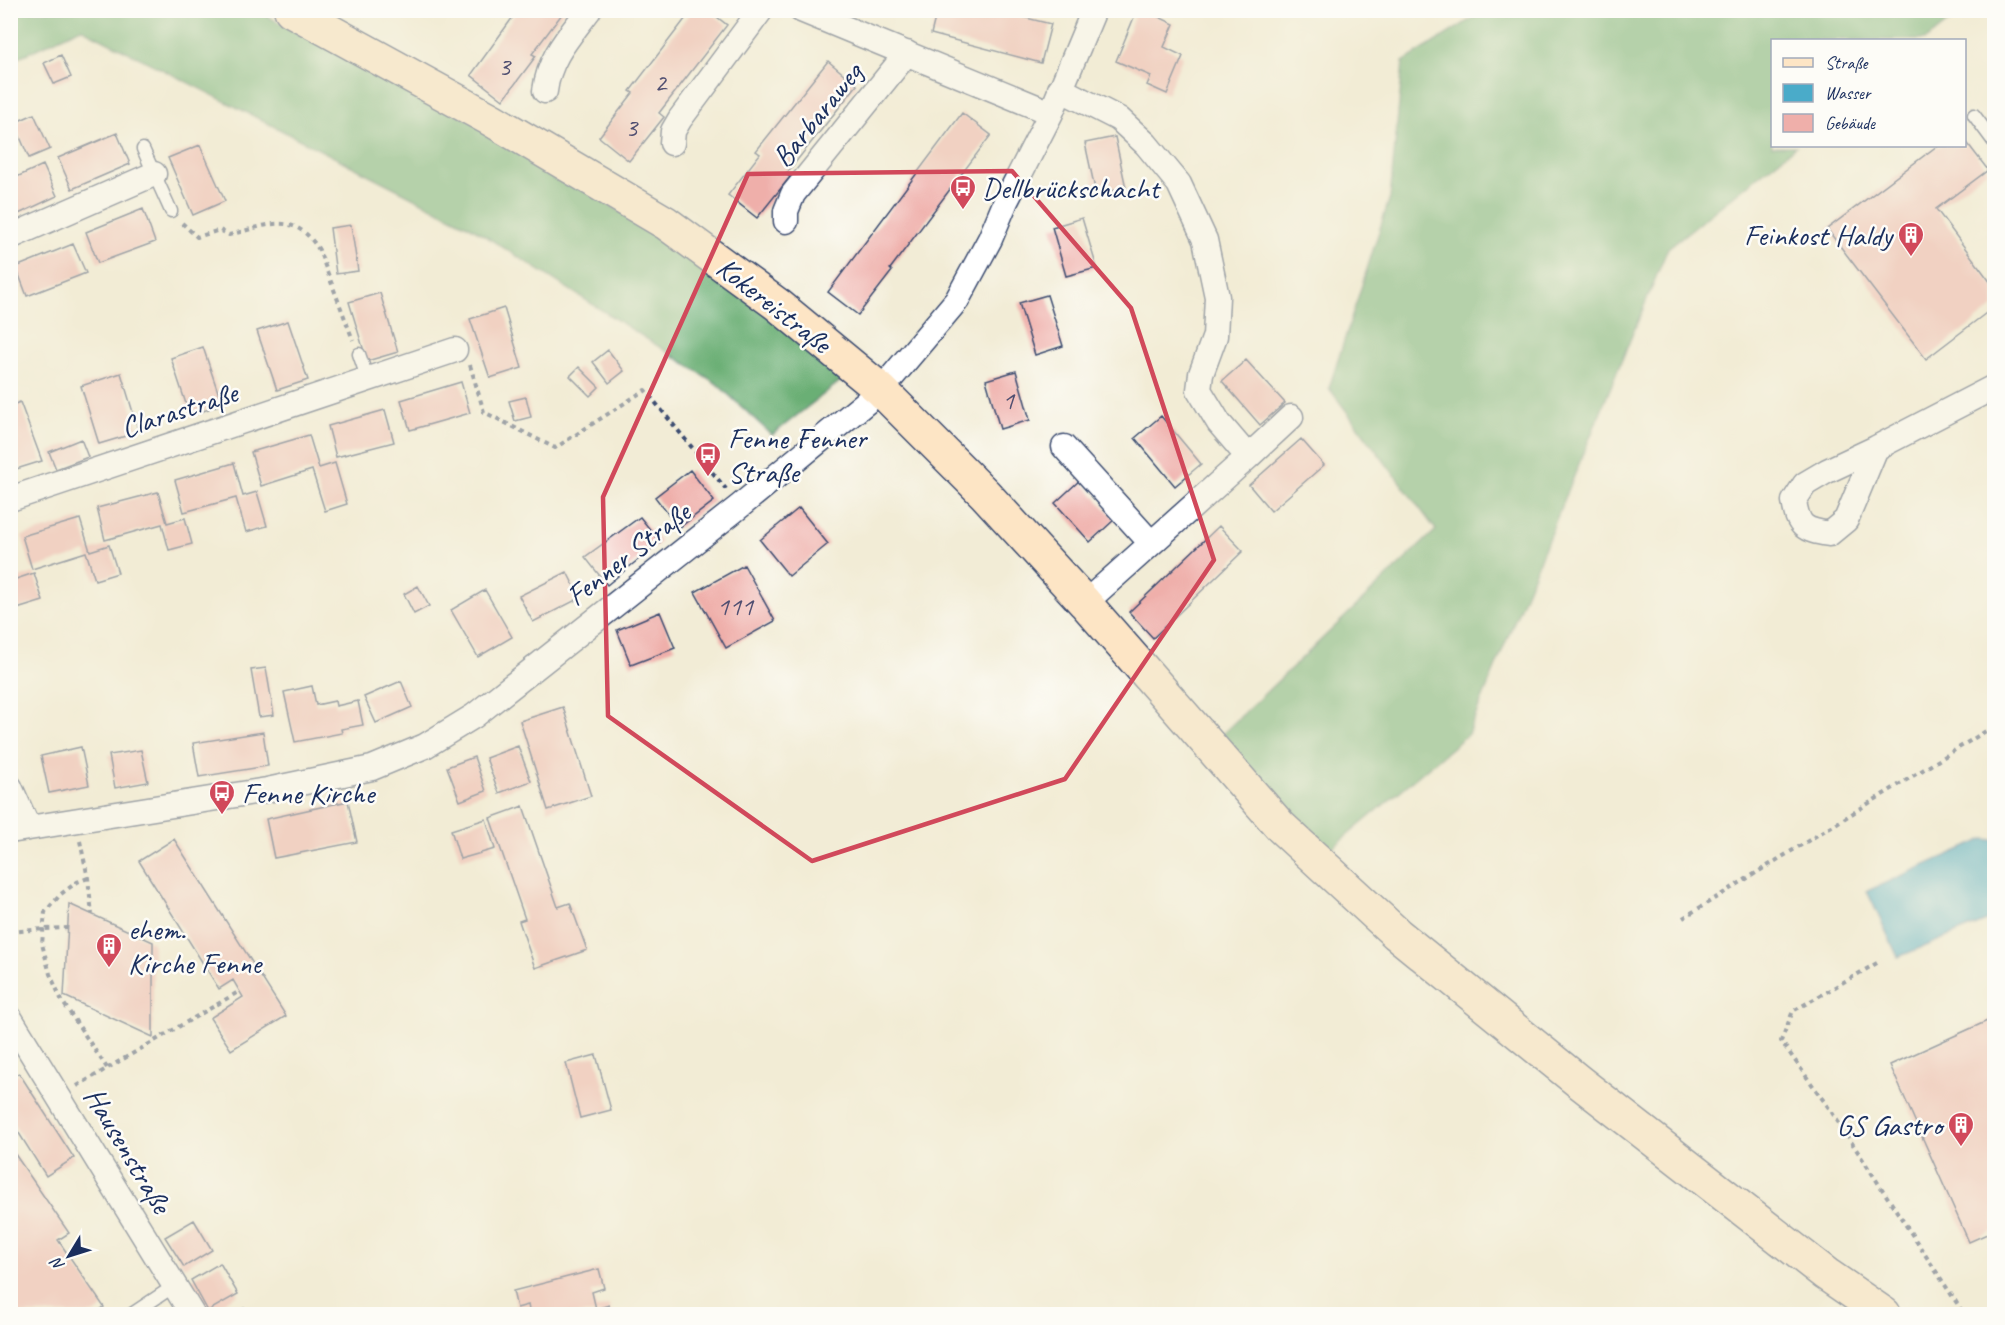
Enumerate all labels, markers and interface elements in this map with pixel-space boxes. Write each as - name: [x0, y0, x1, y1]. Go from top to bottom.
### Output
- legend: [1771, 39, 1966, 147]
- house number: 3: [498, 49, 512, 83]
- text: Straße: [1825, 52, 1869, 74]
- street label: Barbaraweg: [763, 53, 872, 175]
- house number: 2: [654, 65, 668, 99]
- text: Wasser: [1825, 82, 1872, 104]
- house number: 3: [625, 110, 639, 144]
- text: Gebäude: [1825, 112, 1876, 134]
- place label: Dellbrückschacht: [982, 169, 1162, 207]
- bus stop icon: Dellbrückschacht: [948, 173, 978, 211]
- place label: Feinkost Haldy: [1744, 216, 1895, 254]
- building icon: Feinkost Haldy: [1896, 220, 1926, 258]
- street label: Kokereistraße: [709, 248, 841, 363]
- street label: Clarastraße: [116, 373, 244, 447]
- house number: 1: [1002, 383, 1016, 417]
- place label: Fenne Fenner Straße: [728, 419, 868, 491]
- bus stop icon: Fenne Fenner Straße: [693, 440, 723, 478]
- street label: Fenner Straße: [558, 492, 700, 614]
- house number: 111: [717, 589, 755, 623]
- place label: Fenne Kirche: [242, 774, 376, 812]
- bus stop icon: Fenne Kirche: [207, 778, 237, 816]
- place label: ehem. Kirche Fenne: [128, 910, 263, 982]
- building icon: ehem. Kirche Fenne: [94, 931, 124, 969]
- street label: Hausenstraße: [76, 1080, 182, 1222]
- place label: GS Gastro: [1837, 1106, 1945, 1144]
- building icon: GS Gastro: [1946, 1110, 1976, 1148]
- north arrow: [39, 1226, 99, 1286]
- text: N: [45, 1252, 69, 1275]

